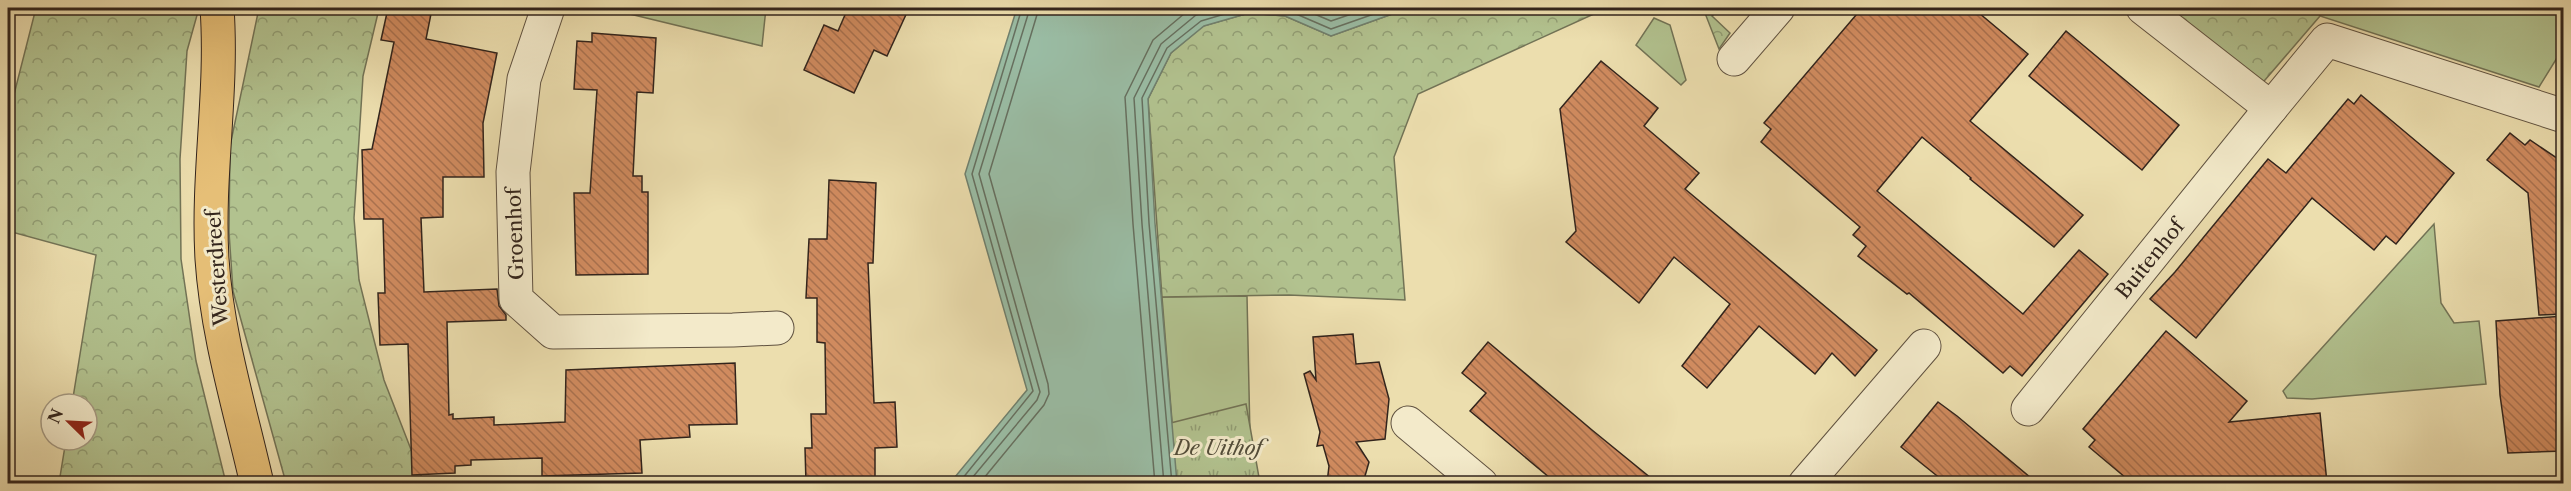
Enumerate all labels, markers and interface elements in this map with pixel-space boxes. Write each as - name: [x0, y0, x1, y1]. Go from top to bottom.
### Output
- street label: Groenhof: [501, 185, 529, 280]
- street label: Westerdreef: [201, 206, 233, 328]
- street label: Buitenhof: [2111, 212, 2191, 303]
- north arrow: [39, 392, 99, 452]
- text: N: [43, 405, 67, 426]
- park label: De Uithof: [1172, 436, 1269, 460]

